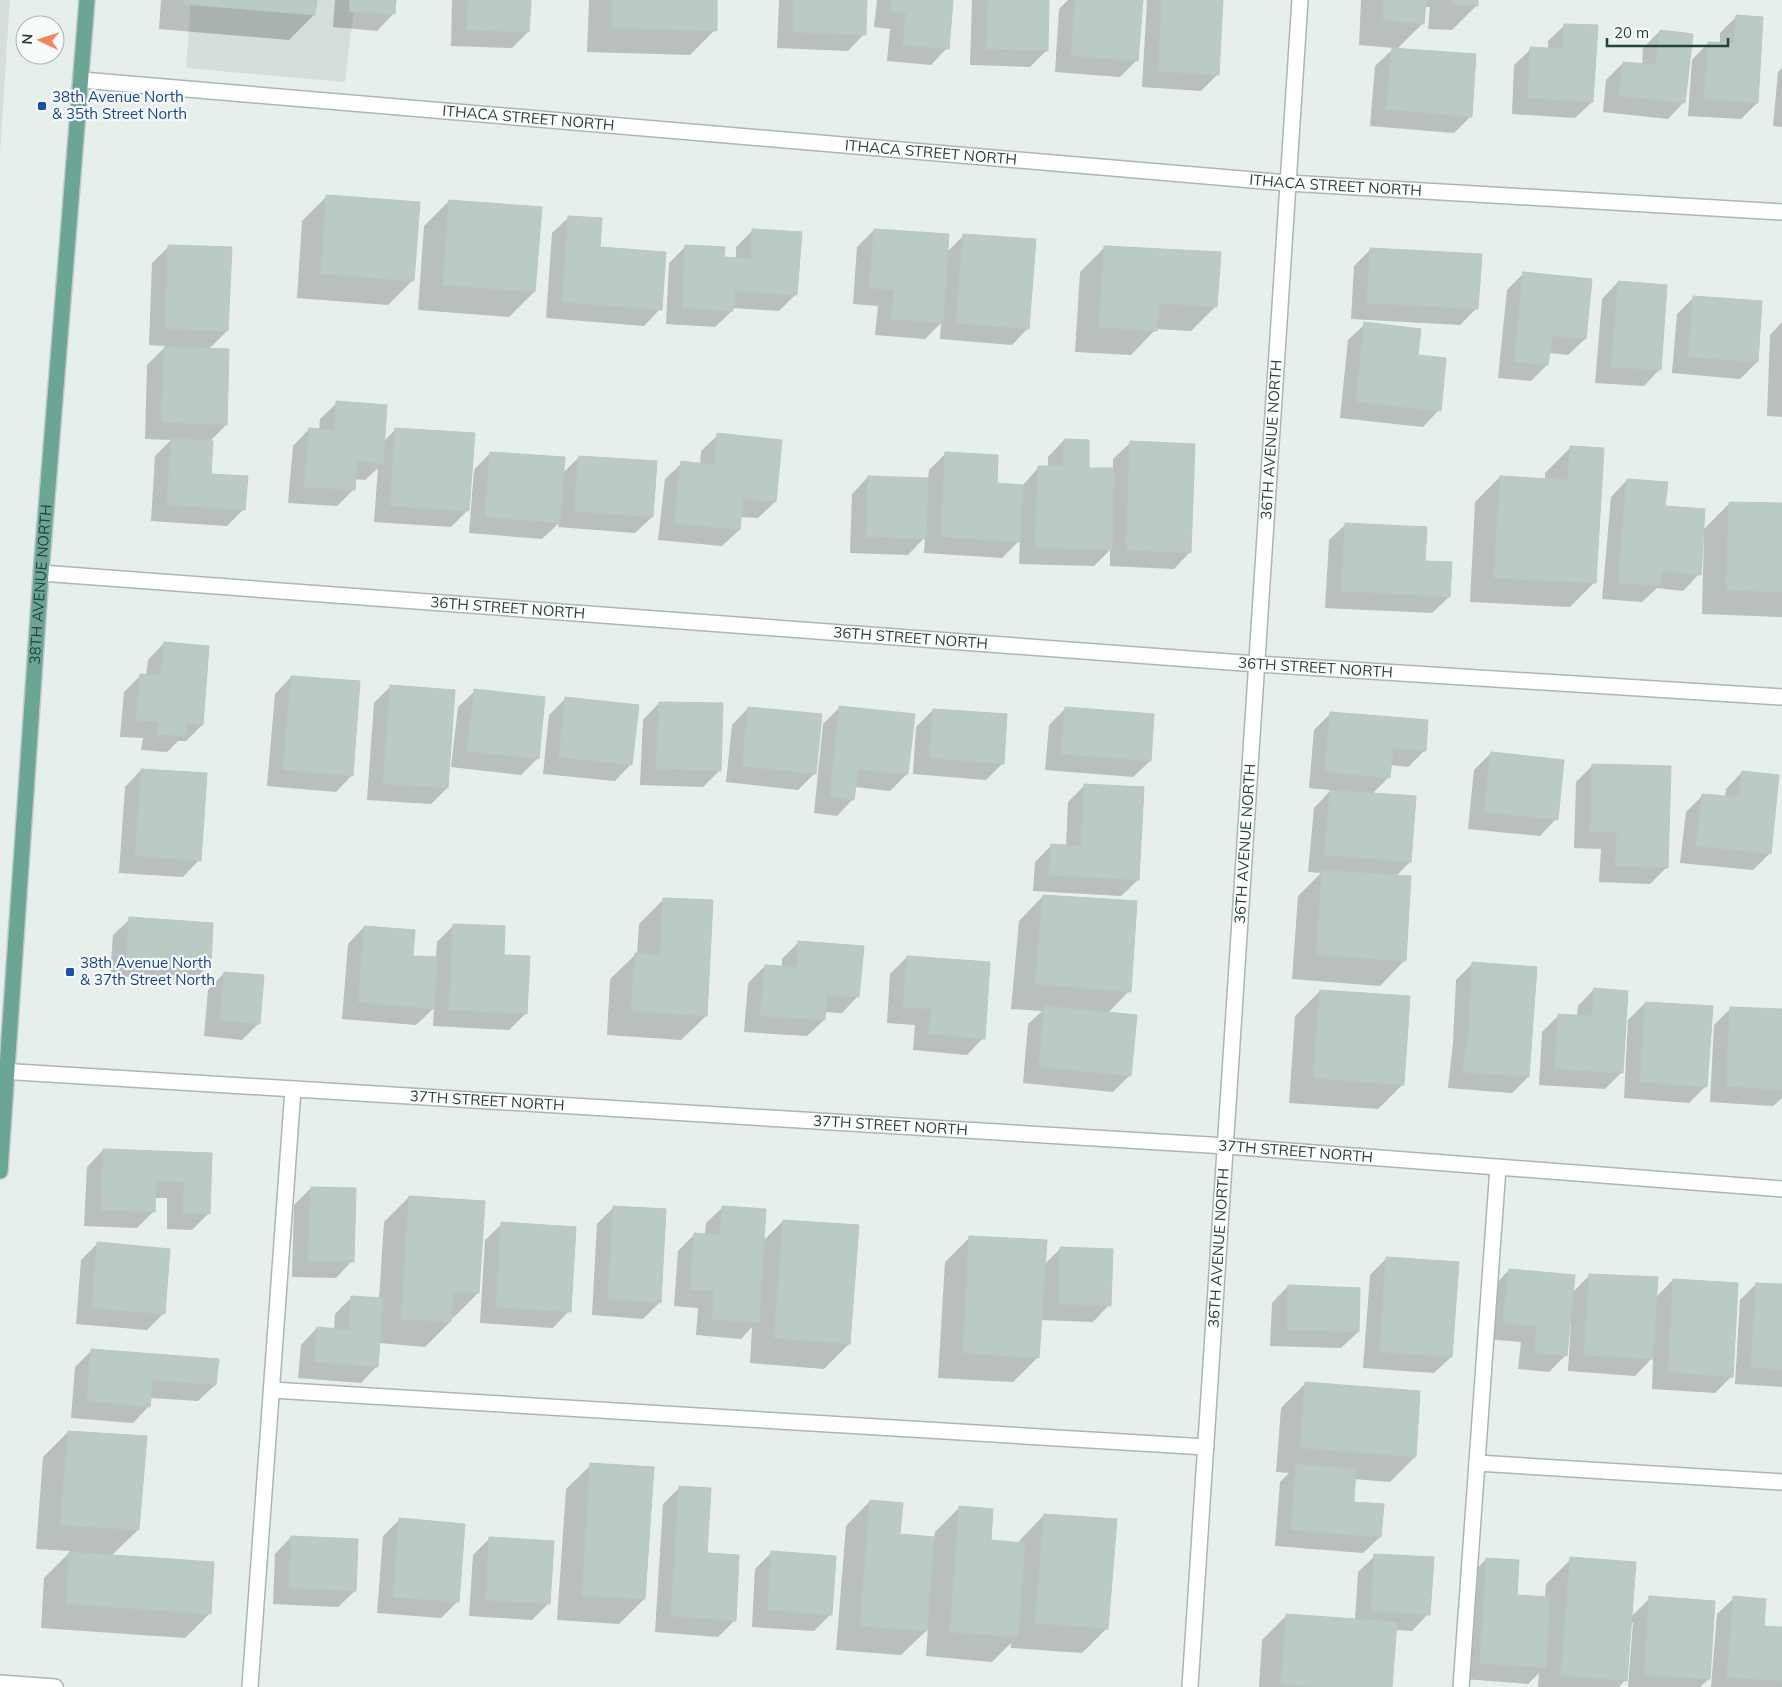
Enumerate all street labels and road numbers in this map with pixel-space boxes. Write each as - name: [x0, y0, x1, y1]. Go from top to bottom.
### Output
- street label: ITHACA STREET NORTH: [442, 101, 615, 134]
- street label: ITHACA STREET NORTH: [844, 135, 1018, 169]
- street label: ITHACA STREET NORTH: [1249, 170, 1422, 200]
- street label: 36TH AVENUE NORTH: [1256, 359, 1286, 520]
- street label: 38TH AVENUE NORTH: [25, 504, 55, 665]
- street label: 36TH STREET NORTH: [430, 592, 586, 623]
- street label: 36TH STREET NORTH: [833, 622, 989, 653]
- street label: 36TH STREET NORTH: [1237, 653, 1393, 682]
- street label: 36TH AVENUE NORTH: [1230, 763, 1259, 924]
- street label: 37TH STREET NORTH: [409, 1086, 565, 1115]
- street label: 37TH STREET NORTH: [812, 1111, 968, 1139]
- street label: 37TH STREET NORTH: [1218, 1136, 1374, 1166]
- street label: 36TH AVENUE NORTH: [1203, 1167, 1233, 1329]

